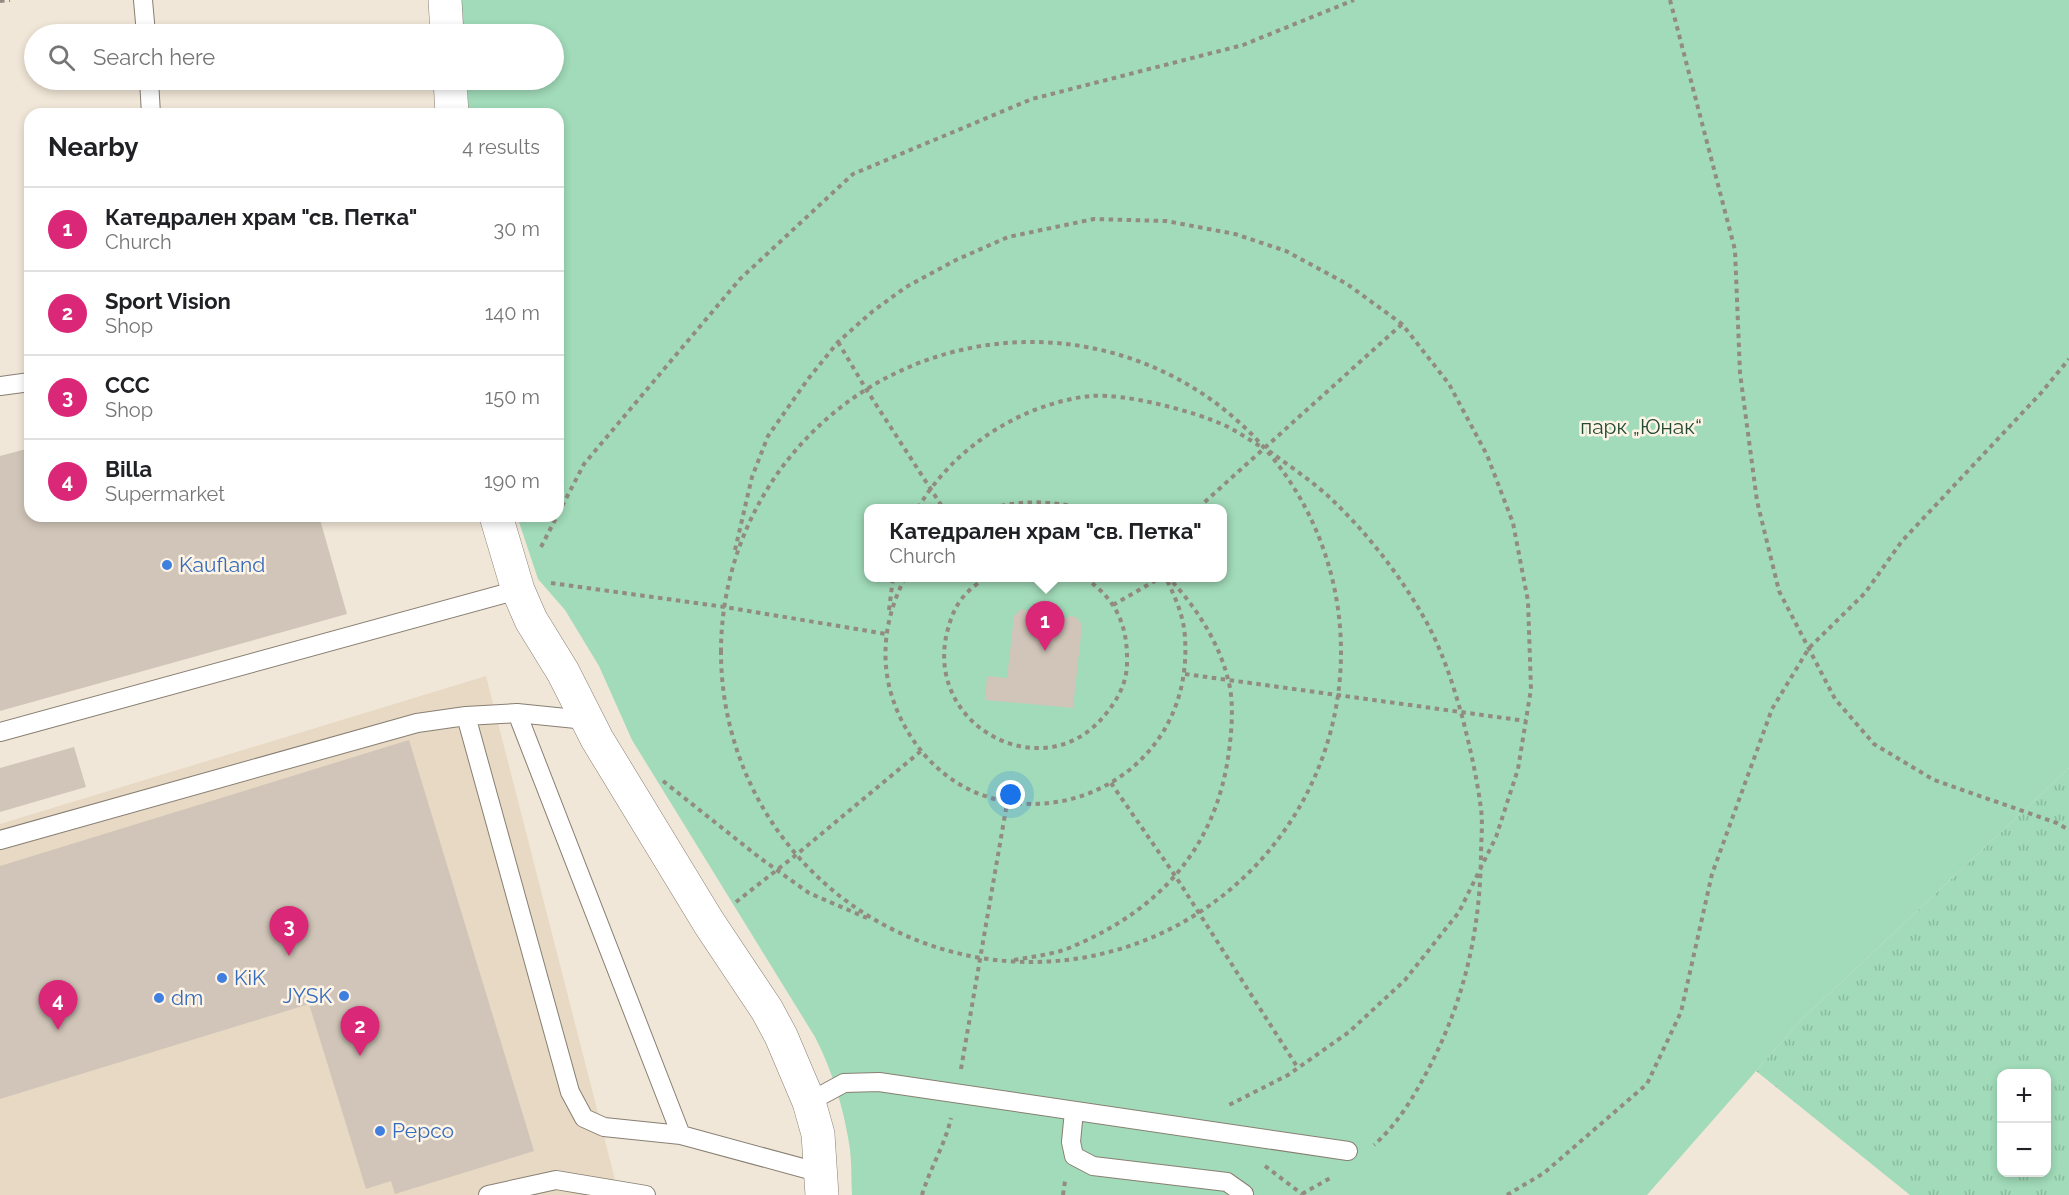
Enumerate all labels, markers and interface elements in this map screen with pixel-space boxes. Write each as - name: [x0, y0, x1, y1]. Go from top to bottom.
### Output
- search box: [24, 24, 564, 90]
- icon: search: [45, 41, 78, 74]
- text: Search here: [93, 44, 215, 70]
- text: Nearby: [48, 132, 138, 162]
- text: 4 results: [462, 135, 540, 159]
- text: Катедрален храм "св. Петка": [105, 204, 417, 230]
- text: 1: [63, 217, 72, 241]
- text: 30 m: [494, 217, 540, 241]
- text: Church: [105, 230, 172, 254]
- text: Sport Vision: [105, 288, 231, 314]
- text: 2: [62, 301, 73, 325]
- text: 140 m: [485, 301, 540, 325]
- text: Shop: [105, 314, 153, 338]
- text: CCC: [105, 372, 150, 398]
- text: 3: [62, 385, 73, 409]
- text: 150 m: [485, 385, 540, 409]
- text: Shop: [105, 398, 153, 422]
- park label: парк „Юнак“: [1580, 414, 1702, 439]
- text: Billa: [105, 456, 152, 482]
- text: 4: [62, 469, 73, 493]
- text: 190 m: [484, 469, 540, 493]
- text: Supermarket: [105, 482, 225, 506]
- popup: [864, 504, 1227, 582]
- text: Катедрален храм "св. Петка": [889, 518, 1202, 544]
- text: Church: [889, 544, 956, 568]
- place label: Kaufland: [179, 552, 265, 577]
- marker: Kaufland: [160, 558, 174, 572]
- pin: 1: [1026, 602, 1064, 651]
- your location: [996, 780, 1025, 809]
- pin: 3: [270, 906, 308, 956]
- place label: KiK: [234, 965, 266, 990]
- marker: KiK: [215, 971, 229, 985]
- pin: 4: [38, 980, 78, 1030]
- place label: JYSK: [282, 983, 332, 1008]
- place label: dm: [171, 985, 203, 1010]
- marker: JYSK: [337, 989, 351, 1003]
- marker: dm: [152, 991, 166, 1005]
- pin: 2: [340, 1006, 380, 1056]
- map controls: [1997, 1069, 2051, 1177]
- button: +: [1997, 1069, 2051, 1123]
- place label: Pepco: [392, 1118, 454, 1143]
- button: −: [1997, 1123, 2051, 1177]
- marker: Pepco: [373, 1124, 387, 1138]

